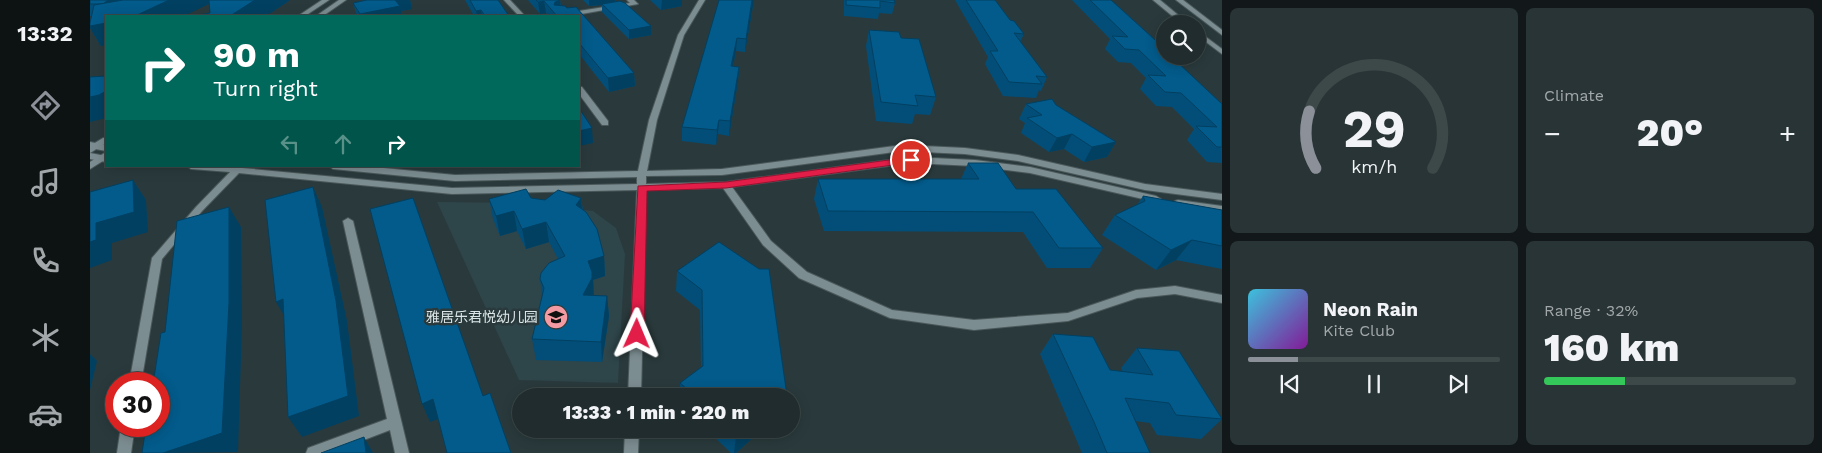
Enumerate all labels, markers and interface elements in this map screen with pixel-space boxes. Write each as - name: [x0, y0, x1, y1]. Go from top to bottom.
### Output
- map controls: [1156, 15, 1206, 65]
- button: search: [1156, 15, 1206, 65]
- text: 13:32: [17, 21, 73, 46]
- text: 90 m: [213, 34, 300, 76]
- icon: right: [130, 35, 195, 100]
- text: Turn right: [213, 76, 318, 101]
- text: Climate: [1544, 86, 1604, 105]
- icon: directions: [28, 88, 63, 123]
- text: 29: [1342, 99, 1406, 160]
- text: 20°: [1637, 111, 1703, 155]
- text: −: [1544, 117, 1561, 150]
- text: +: [1779, 117, 1796, 150]
- icon: left: [276, 130, 304, 158]
- icon: ahead: [329, 130, 357, 158]
- icon: right: [382, 130, 410, 158]
- pin: [890, 139, 932, 181]
- icon: arrive: [897, 146, 925, 174]
- text: km/h: [1351, 156, 1397, 177]
- icon: music: [28, 165, 63, 200]
- icon: phone: [28, 243, 63, 278]
- text: Neon Rain: [1323, 298, 1418, 321]
- text: Range · 32%: [1544, 301, 1638, 320]
- school or university icon: 雅居乐君悦幼儿园: [543, 304, 569, 330]
- position arrow: [610, 307, 662, 359]
- place label: 雅居乐君悦幼儿园: [426, 309, 538, 325]
- icon: climate: [28, 320, 63, 355]
- text: Kite Club: [1323, 321, 1395, 340]
- text: 160 km: [1544, 326, 1679, 370]
- icon: previous: [1276, 370, 1304, 398]
- icon: pause: [1360, 370, 1388, 398]
- icon: next: [1444, 370, 1472, 398]
- speed limit sign: 30: [105, 372, 170, 437]
- icon: car: [28, 397, 63, 432]
- text: 13:33 · 1 min · 220 m: [563, 401, 749, 424]

